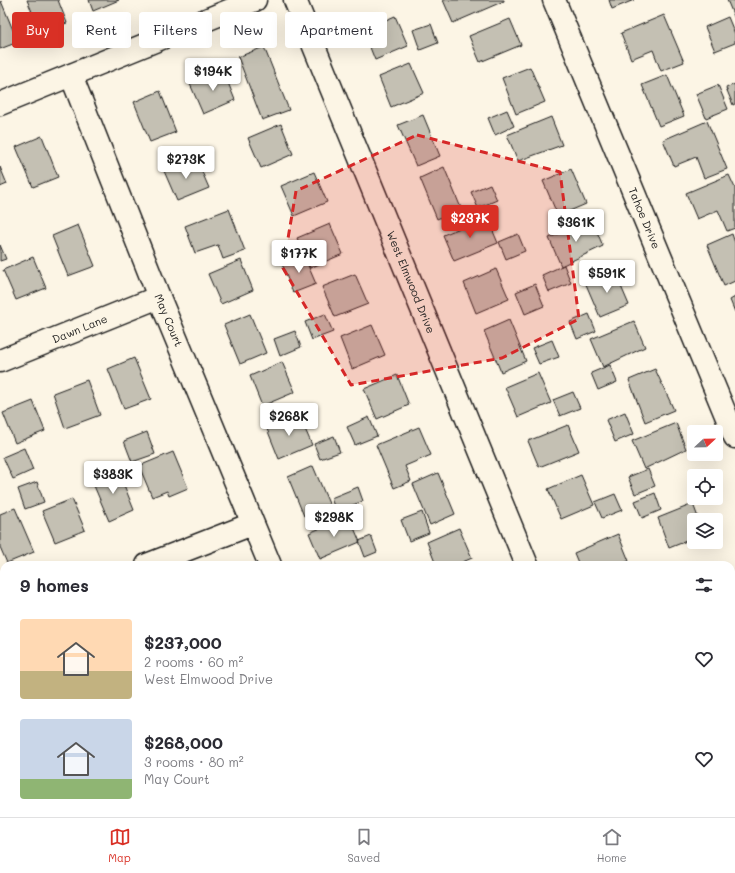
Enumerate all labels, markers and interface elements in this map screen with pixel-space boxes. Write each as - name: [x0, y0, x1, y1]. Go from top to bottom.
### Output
- chip: Buy: [12, 12, 64, 48]
- chip: Rent: [72, 12, 131, 48]
- chip: Filters: [139, 12, 212, 48]
- chip: New: [220, 12, 277, 48]
- chip: Apartment: [285, 12, 387, 48]
- pin: $194K: [185, 58, 241, 92]
- text: $194K: [194, 62, 232, 79]
- pin: $273K: [158, 146, 214, 180]
- text: $273K: [167, 150, 205, 167]
- street label: Tahoe Drive: [625, 185, 664, 251]
- pin: $237K: [442, 205, 498, 239]
- text: $237K: [451, 209, 489, 226]
- pin: $361K: [548, 209, 604, 243]
- text: $361K: [557, 213, 595, 230]
- street label: West Elmwood Drive: [384, 229, 439, 336]
- pin: $177K: [271, 240, 327, 274]
- text: $177K: [281, 244, 317, 261]
- pin: $591K: [579, 260, 635, 294]
- text: $591K: [588, 264, 626, 281]
- street label: May Court: [152, 291, 187, 349]
- street label: Dawn Lane: [50, 311, 110, 346]
- pin: $268K: [261, 403, 317, 437]
- text: $268K: [269, 407, 309, 424]
- north arrow: [687, 425, 723, 461]
- map controls: [687, 425, 723, 549]
- pin: $383K: [85, 461, 141, 495]
- text: $383K: [93, 465, 133, 482]
- button: locate: [687, 469, 723, 505]
- pin: $298K: [306, 504, 362, 538]
- text: $298K: [314, 508, 354, 525]
- button: layers: [687, 513, 723, 549]
- text: 9 homes: [20, 574, 89, 596]
- icon: filters: [693, 574, 715, 596]
- text: $237,000: [144, 631, 222, 653]
- icon: home: [52, 635, 100, 683]
- icon: heart: [693, 648, 715, 670]
- text: 2 rooms · 60 m²: [144, 653, 243, 670]
- text: West Elmwood Drive: [144, 670, 273, 687]
- text: $268,000: [144, 731, 223, 753]
- icon: home: [52, 735, 100, 783]
- icon: heart: [693, 748, 715, 770]
- text: 3 rooms · 80 m²: [144, 753, 244, 770]
- text: May Court: [144, 770, 210, 787]
- tab: Map: [108, 826, 131, 865]
- tab: Saved: [347, 826, 380, 865]
- tab: Home: [597, 826, 627, 865]

